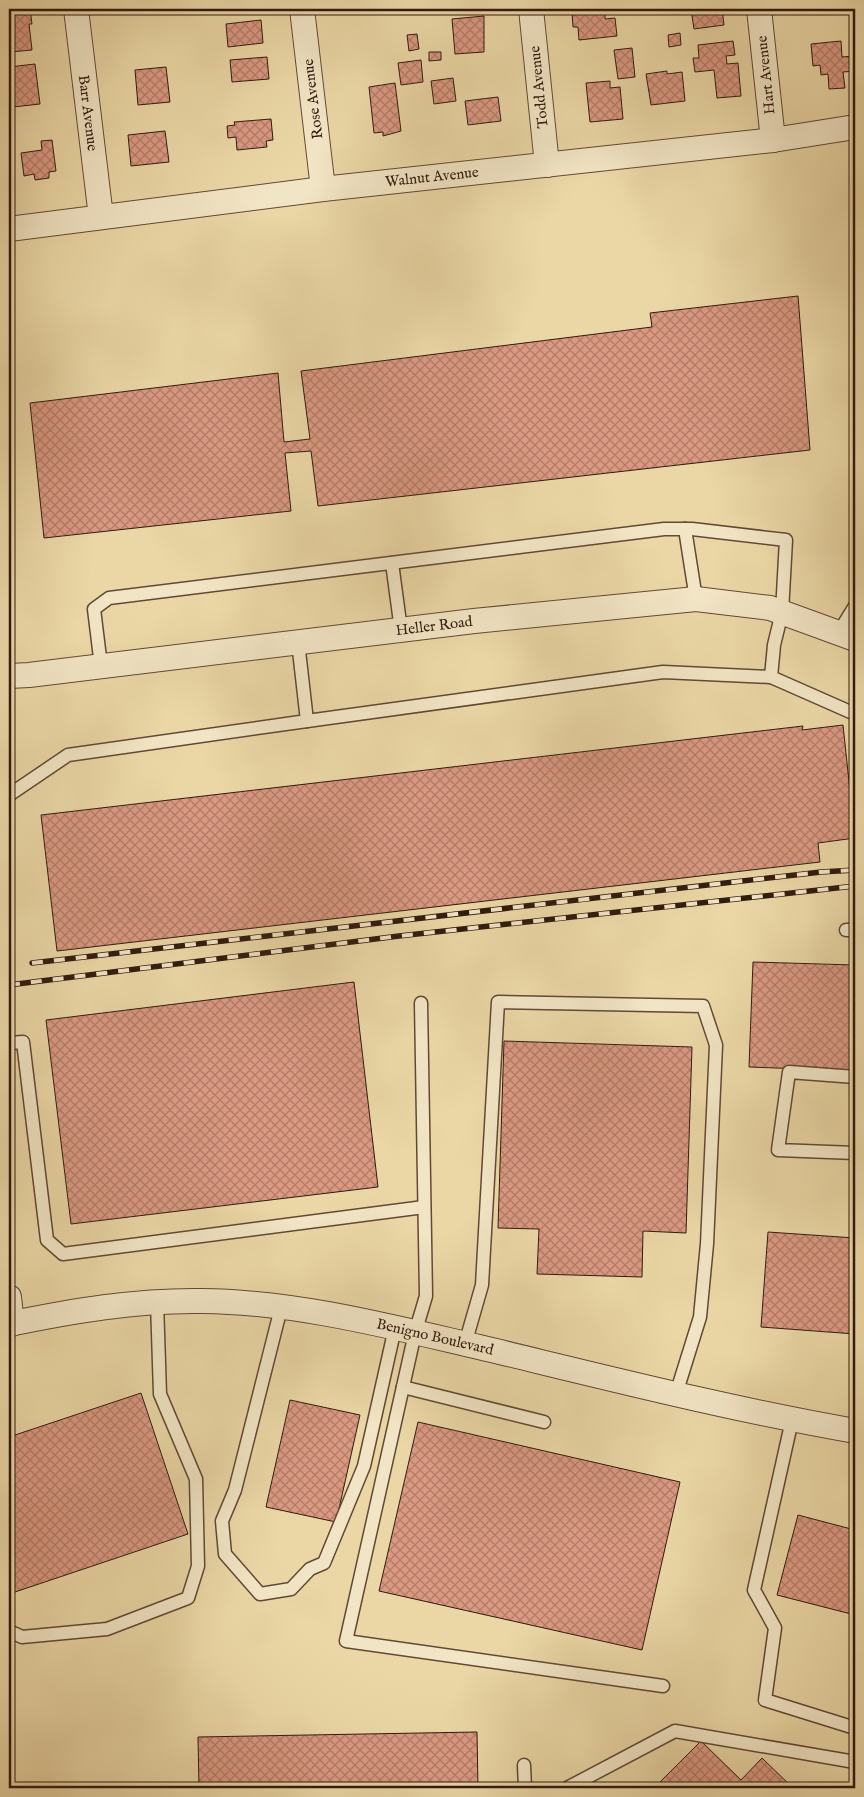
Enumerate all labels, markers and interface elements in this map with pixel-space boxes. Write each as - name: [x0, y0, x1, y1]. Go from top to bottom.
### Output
- street label: Hart Avenue: [752, 35, 780, 115]
- street label: Todd Avenue: [525, 45, 553, 129]
- street label: Rose Avenue: [299, 58, 327, 140]
- street label: Barr Avenue: [74, 74, 102, 152]
- street label: Walnut Avenue: [384, 163, 480, 191]
- street label: Heller Road: [394, 612, 475, 640]
- street label: Benigno Boulevard: [375, 1314, 496, 1360]

